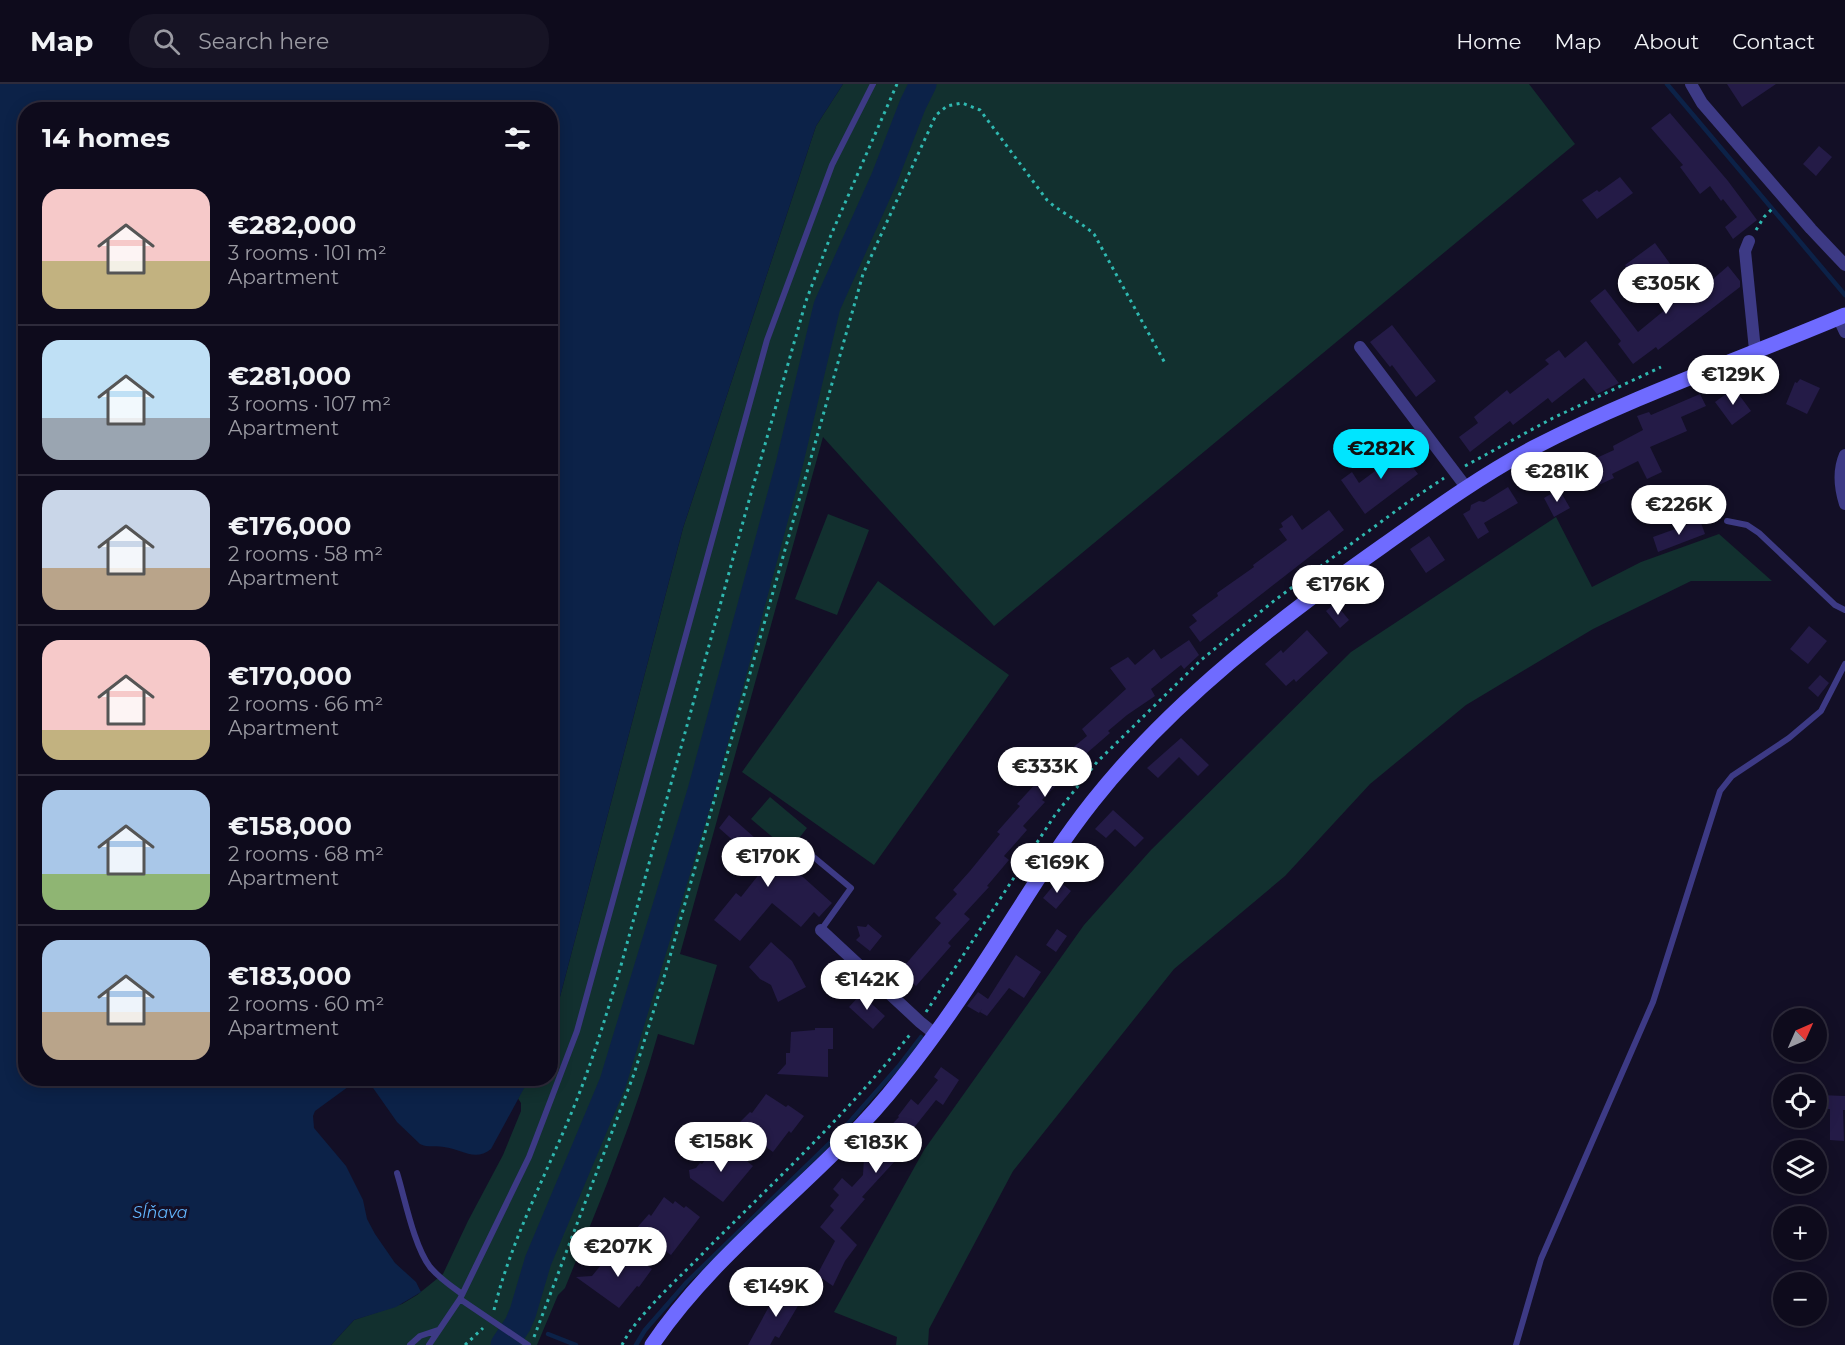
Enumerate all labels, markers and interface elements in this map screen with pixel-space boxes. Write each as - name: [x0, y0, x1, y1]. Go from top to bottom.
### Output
- search box: [129, 14, 549, 68]
- text: Map: [30, 24, 93, 58]
- icon: search: [150, 25, 183, 58]
- text: Search here: [198, 28, 329, 55]
- text: Home: [1456, 29, 1521, 54]
- text: Map: [1554, 29, 1601, 54]
- text: About: [1634, 29, 1699, 54]
- text: Contact: [1732, 29, 1815, 54]
- text: 14 homes: [42, 122, 170, 154]
- icon: filters: [501, 122, 534, 155]
- text: €282,000: [228, 209, 357, 241]
- icon: home: [90, 213, 162, 285]
- text: 3 rooms · 101 m²: [228, 241, 387, 265]
- pin: €305K: [1624, 264, 1708, 315]
- text: Apartment: [228, 265, 339, 289]
- text: €305K: [1632, 271, 1700, 295]
- pin: €129K: [1691, 355, 1775, 406]
- text: €281,000: [228, 360, 351, 392]
- text: €129K: [1701, 362, 1765, 386]
- icon: home: [90, 364, 162, 436]
- text: 3 rooms · 107 m²: [228, 392, 391, 416]
- text: Apartment: [228, 416, 339, 440]
- pin: €282K: [1339, 429, 1423, 480]
- text: €282K: [1347, 436, 1415, 460]
- pin: €281K: [1515, 452, 1599, 503]
- text: €281K: [1525, 459, 1589, 483]
- pin: €226K: [1637, 485, 1721, 536]
- text: €226K: [1645, 492, 1713, 516]
- text: €176,000: [228, 510, 351, 542]
- icon: home: [90, 514, 162, 586]
- text: 2 rooms · 58 m²: [228, 542, 383, 566]
- pin: €176K: [1296, 565, 1380, 616]
- text: Apartment: [228, 566, 339, 590]
- text: €176K: [1306, 572, 1370, 596]
- text: €170,000: [228, 660, 352, 692]
- icon: home: [90, 664, 162, 736]
- text: 2 rooms · 66 m²: [228, 692, 383, 716]
- text: Apartment: [228, 716, 339, 740]
- pin: €333K: [1003, 747, 1087, 798]
- text: €333K: [1012, 754, 1078, 778]
- text: €158,000: [228, 810, 352, 842]
- icon: home: [90, 814, 162, 886]
- pin: €170K: [726, 837, 810, 888]
- text: 2 rooms · 68 m²: [228, 842, 384, 866]
- pin: €169K: [1015, 843, 1099, 894]
- text: €170K: [736, 844, 800, 868]
- text: €169K: [1025, 850, 1089, 874]
- text: Apartment: [228, 866, 339, 890]
- text: €183,000: [228, 960, 352, 992]
- pin: €142K: [825, 960, 909, 1011]
- icon: home: [90, 964, 162, 1036]
- text: €142K: [835, 967, 899, 991]
- text: 2 rooms · 60 m²: [228, 992, 384, 1016]
- north arrow: [1773, 1008, 1827, 1062]
- map controls: [1773, 1008, 1827, 1326]
- text: Apartment: [228, 1016, 339, 1040]
- button: locate: [1773, 1074, 1827, 1128]
- pin: €158K: [679, 1122, 763, 1173]
- pin: €183K: [834, 1123, 918, 1174]
- text: €158K: [689, 1129, 753, 1153]
- text: €183K: [844, 1130, 908, 1154]
- button: layers: [1773, 1140, 1827, 1194]
- water label: Sĺňava: [132, 1202, 188, 1222]
- button: +: [1773, 1206, 1827, 1260]
- pin: €207K: [576, 1227, 660, 1278]
- text: €207K: [584, 1234, 652, 1258]
- pin: €149K: [734, 1267, 818, 1318]
- button: −: [1773, 1272, 1827, 1326]
- text: €149K: [743, 1274, 809, 1298]

